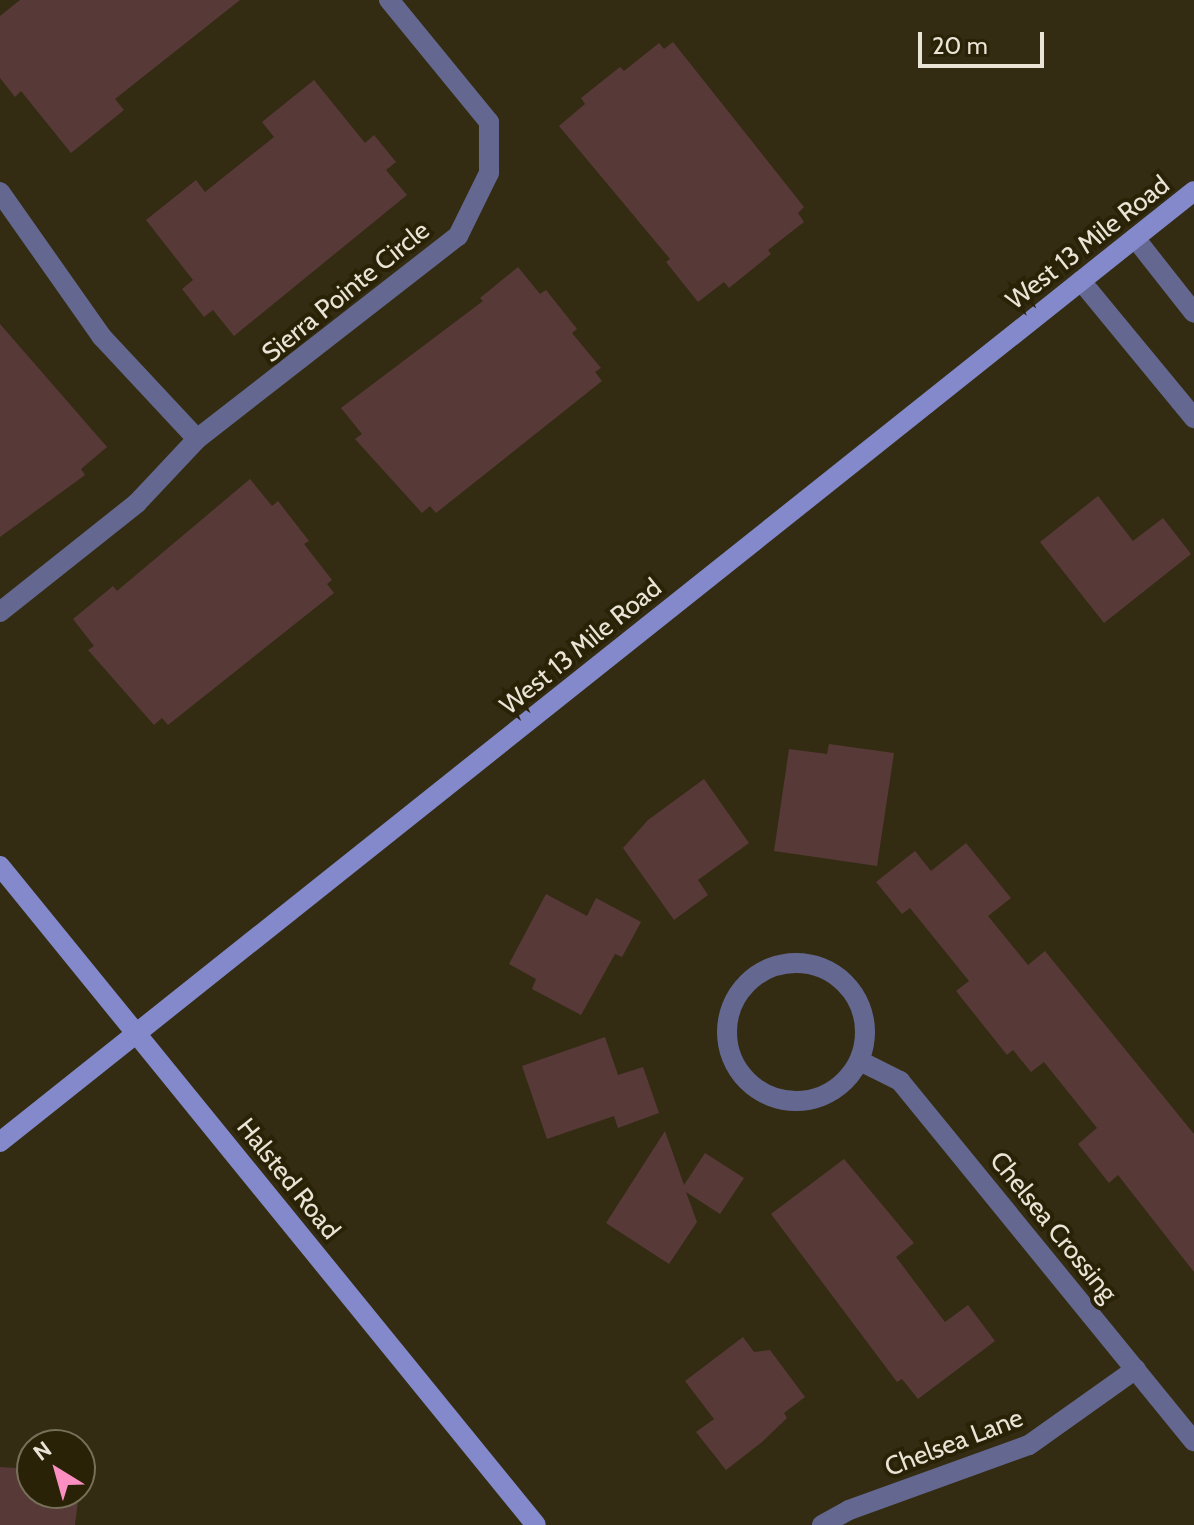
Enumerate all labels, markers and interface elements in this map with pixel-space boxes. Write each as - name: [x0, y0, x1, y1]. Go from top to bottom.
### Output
- scale bar: [922, 16, 1048, 66]
- text: 20 m: [932, 31, 988, 60]
- street label: West 13 Mile Road: [1000, 170, 1176, 316]
- street label: Sierra Pointe Circle: [256, 215, 436, 369]
- street label: West 13 Mile Road: [494, 572, 668, 722]
- street label: Halsted Road: [230, 1112, 346, 1246]
- street label: Chelsea Crossing: [983, 1145, 1123, 1309]
- street label: Chelsea Lane: [881, 1402, 1027, 1484]
- north arrow: [16, 1429, 96, 1509]
- text: N: [28, 1436, 57, 1466]

